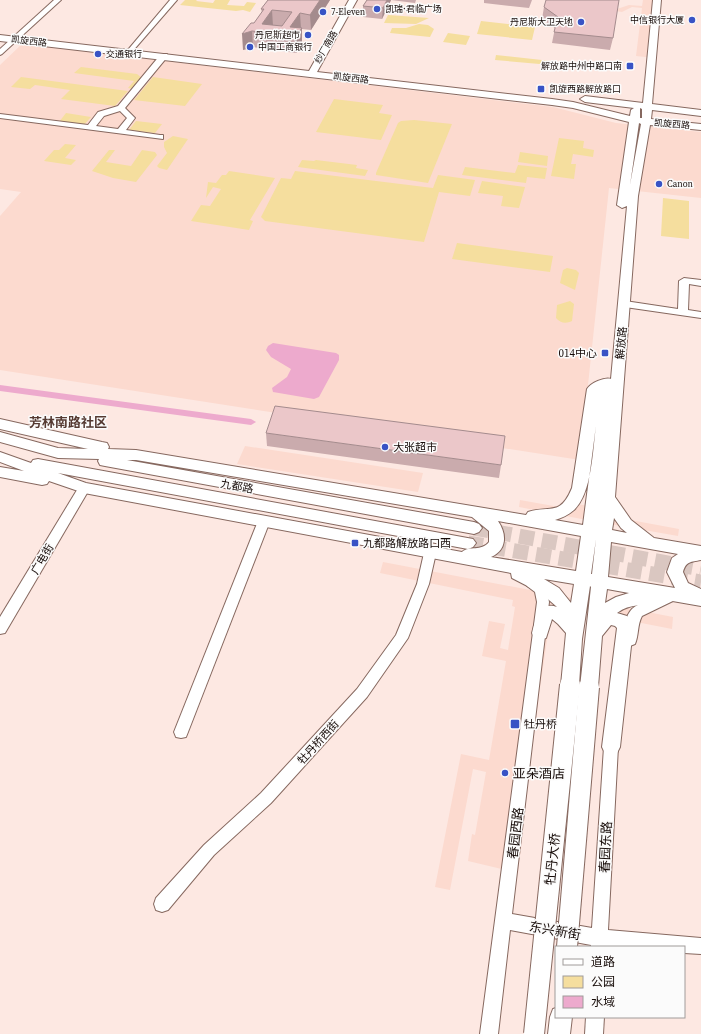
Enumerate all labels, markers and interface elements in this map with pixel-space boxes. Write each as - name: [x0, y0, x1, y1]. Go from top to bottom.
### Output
- place label: 凯瑞·君临广场: [385, 3, 442, 15]
- marker: 凯瑞·君临广场: [372, 4, 382, 14]
- place label: 7-Eleven: [331, 6, 366, 18]
- marker: 7-Eleven: [318, 7, 328, 17]
- place label: 中信银行大厦: [630, 14, 684, 26]
- marker: 中信银行大厦: [687, 15, 697, 25]
- place label: 丹尼斯大卫天地: [510, 16, 573, 28]
- marker: 丹尼斯大卫天地: [576, 17, 586, 27]
- street label: 纱厂南路: [312, 28, 340, 66]
- place label: 丹尼斯超市: [255, 29, 300, 41]
- marker: 丹尼斯超市: [303, 30, 313, 40]
- street label: 凯旋西路: [10, 33, 48, 49]
- place label: 中国工商银行: [258, 41, 312, 53]
- marker: 中国工商银行: [245, 42, 255, 52]
- place label: 交通银行: [106, 48, 142, 60]
- marker: 交通银行: [93, 49, 103, 59]
- place label: 解放路中州中路口南: [541, 60, 622, 72]
- marker: 解放路中州中路口南: [625, 61, 635, 71]
- street label: 凯旋西路: [332, 70, 370, 86]
- place label: 凯旋西路解放路口: [549, 83, 621, 95]
- marker: 凯旋西路解放路口: [536, 84, 546, 94]
- street label: 凯旋西路: [654, 116, 690, 132]
- place label: Canon: [667, 178, 694, 190]
- marker: Canon: [654, 179, 664, 189]
- street label: 解放路: [613, 326, 630, 360]
- place label: 014中心: [559, 346, 597, 361]
- marker: 014中心: [600, 348, 610, 358]
- district label: 芳林南路社区: [29, 414, 107, 431]
- place label: 大张超市: [393, 440, 437, 455]
- marker: 大张超市: [380, 442, 390, 452]
- street label: 九都路: [219, 476, 254, 497]
- place label: 九都路解放路口西: [363, 536, 451, 551]
- marker: 九都路解放路口西: [350, 538, 360, 548]
- street label: 广电街: [28, 541, 57, 577]
- street label: 牡丹桥西街: [294, 717, 342, 768]
- place label: 牡丹桥: [524, 717, 557, 732]
- marker: 牡丹桥: [509, 718, 521, 730]
- place label: 亚朵酒店: [513, 765, 565, 782]
- marker: 亚朵酒店: [500, 768, 510, 778]
- street label: 春园西路: [504, 806, 527, 860]
- street label: 春园东路: [596, 821, 615, 873]
- street label: 牡丹大桥: [541, 832, 564, 886]
- street label: 东兴新街: [528, 918, 582, 943]
- legend: [555, 946, 685, 1018]
- text: 道路: [591, 954, 615, 970]
- text: 公园: [591, 974, 615, 990]
- text: 水域: [591, 994, 615, 1010]

